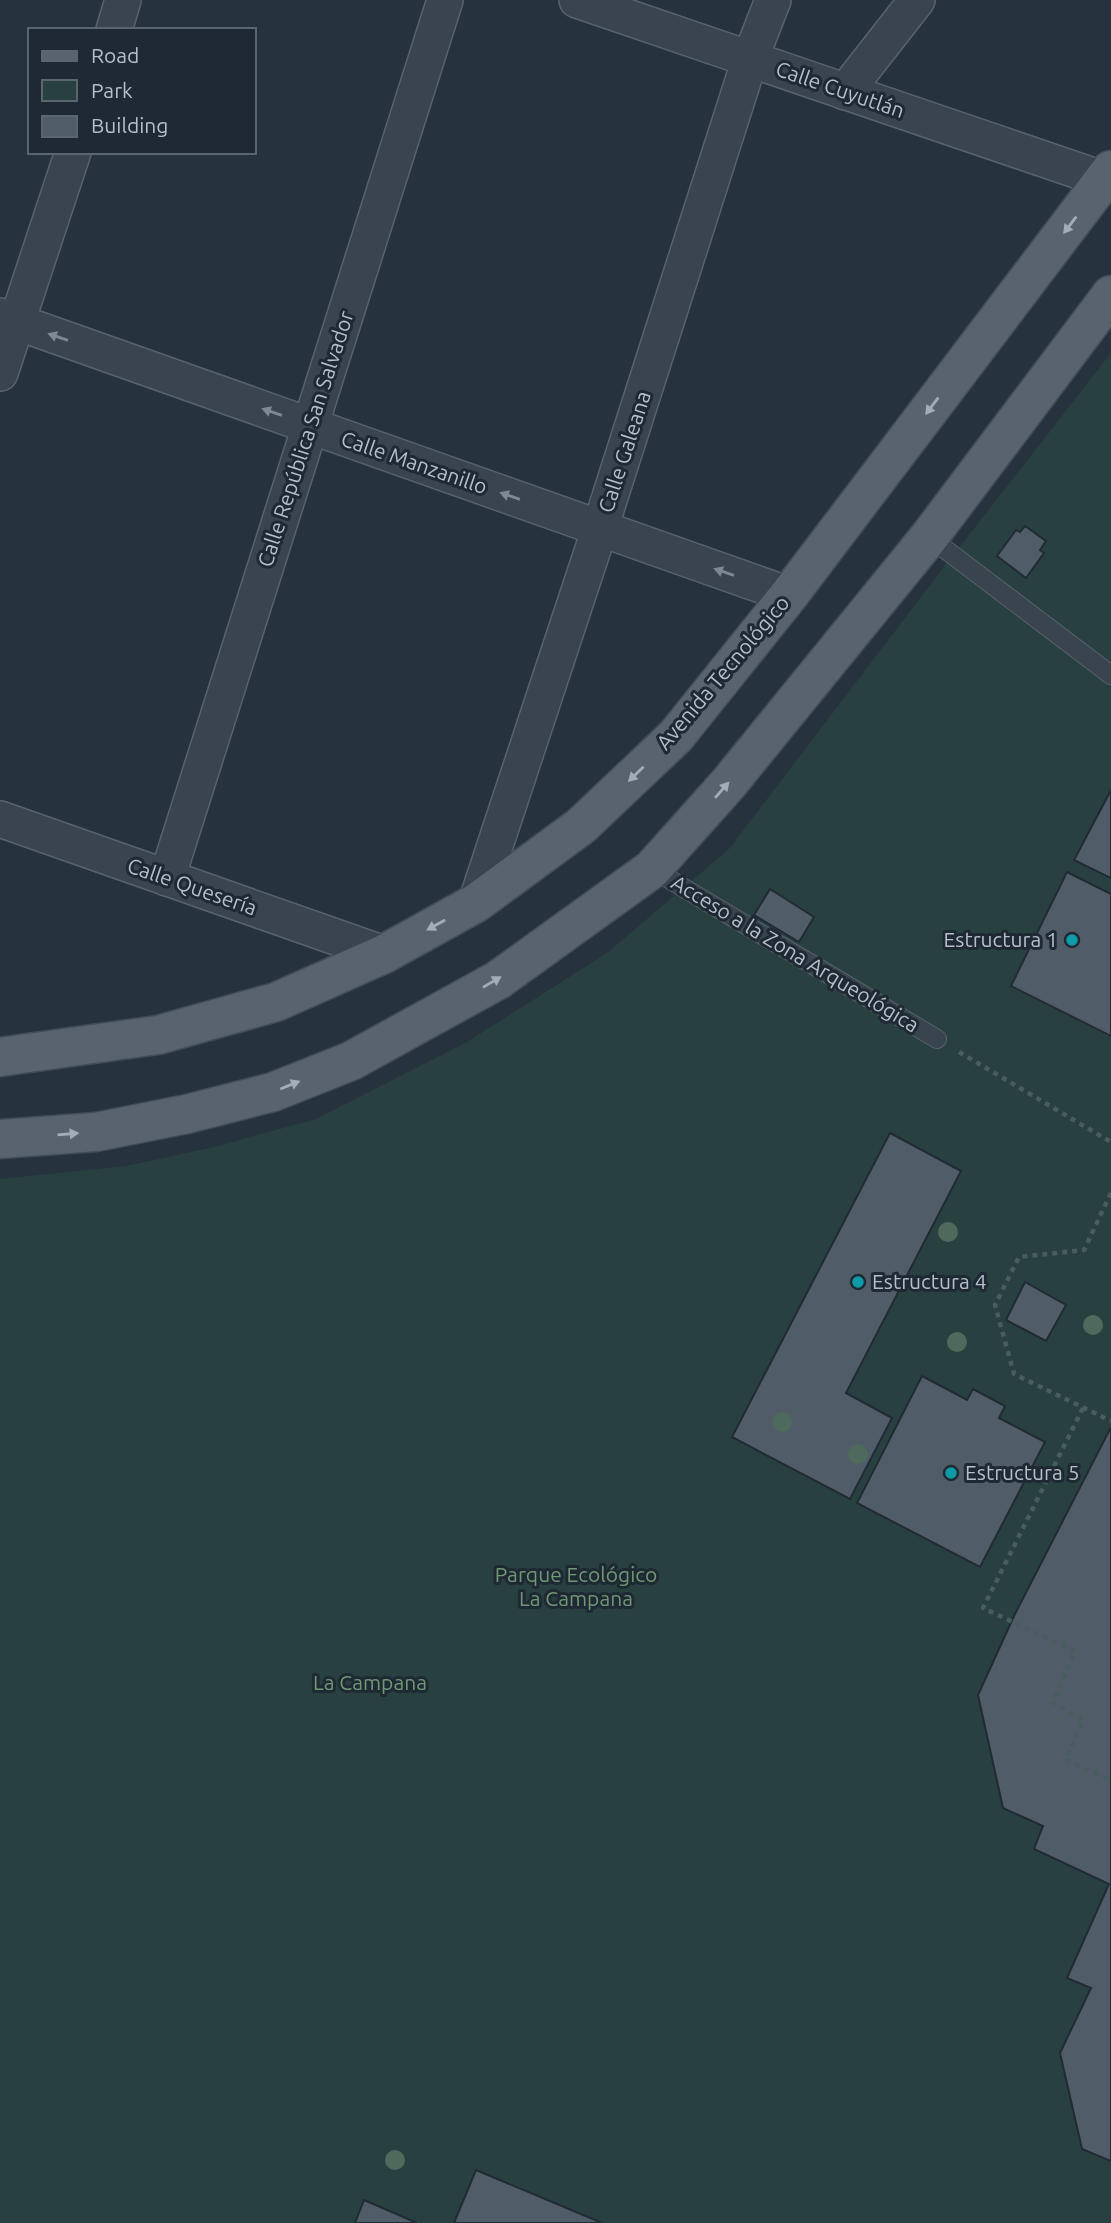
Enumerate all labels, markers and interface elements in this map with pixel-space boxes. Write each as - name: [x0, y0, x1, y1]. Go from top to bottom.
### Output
- legend: [28, 28, 256, 154]
- text: Road: [91, 43, 139, 67]
- street label: Calle Cuyutlán: [773, 56, 908, 122]
- text: Park: [91, 78, 133, 102]
- text: Building: [91, 113, 168, 137]
- one-way arrow: [1062, 215, 1077, 233]
- street label: Calle República San Salvador: [252, 308, 358, 570]
- one-way arrow: [47, 331, 68, 342]
- street label: Calle Galeana: [593, 388, 655, 516]
- one-way arrow: [925, 397, 939, 415]
- one-way arrow: [262, 406, 283, 417]
- street label: Calle Manzanillo: [338, 426, 491, 498]
- one-way arrow: [499, 490, 520, 501]
- one-way arrow: [714, 566, 735, 577]
- street label: Avenida Tecnológico: [651, 591, 794, 754]
- one-way arrow: [628, 765, 645, 781]
- one-way arrow: [714, 782, 729, 799]
- street label: Calle Quesería: [124, 853, 260, 919]
- street label: Acceso a la Zona Arqueológica: [667, 870, 924, 1037]
- one-way arrow: [426, 919, 446, 931]
- place label: Estructura 1: [944, 927, 1058, 951]
- marker: Estructura 1: [1064, 932, 1080, 948]
- one-way arrow: [483, 976, 502, 989]
- one-way arrow: [279, 1080, 300, 1091]
- one-way arrow: [57, 1128, 79, 1139]
- place label: Estructura 4: [872, 1269, 987, 1293]
- marker: Estructura 4: [850, 1274, 866, 1290]
- place label: Estructura 5: [965, 1460, 1080, 1484]
- marker: Estructura 5: [943, 1465, 959, 1481]
- park label: Parque Ecológico La Campana: [495, 1562, 657, 1610]
- park label: La Campana: [313, 1670, 427, 1694]

